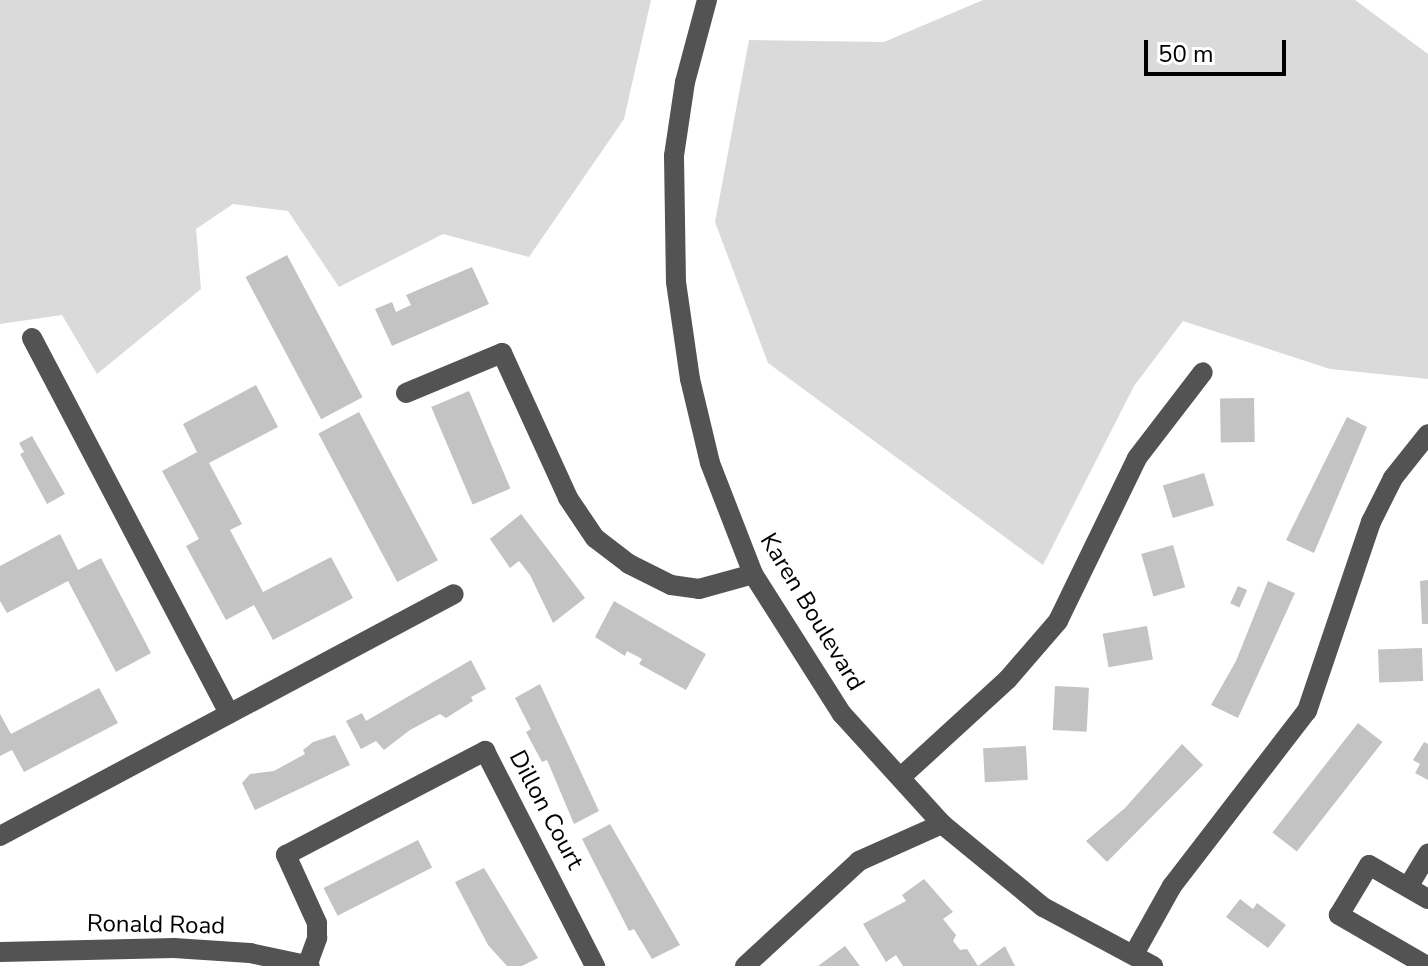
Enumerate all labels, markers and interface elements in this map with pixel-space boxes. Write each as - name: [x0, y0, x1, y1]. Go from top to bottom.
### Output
- scale bar: [1148, 24, 1290, 74]
- text: 50 m: [1158, 38, 1214, 70]
- street label: Karen Boulevard: [754, 528, 870, 696]
- street label: Dillon Court: [503, 746, 589, 874]
- street label: Ronald Road: [87, 909, 225, 941]

